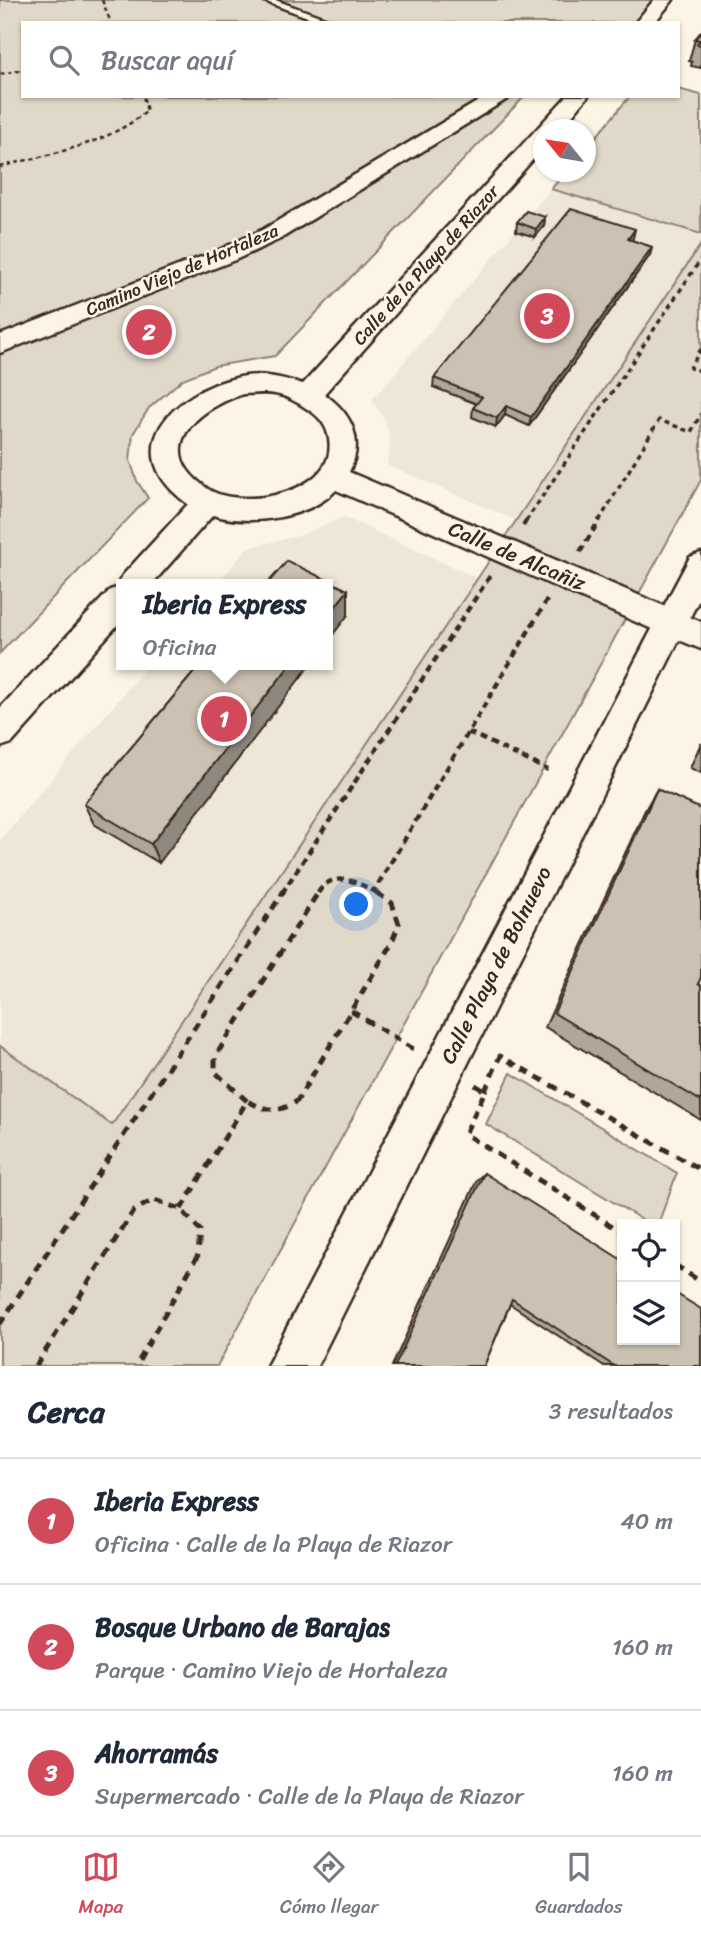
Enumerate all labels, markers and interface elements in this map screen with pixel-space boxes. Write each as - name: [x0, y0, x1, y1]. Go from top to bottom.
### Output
- search box: [21, 21, 680, 98]
- text: Buscar aquí: [101, 37, 234, 83]
- icon: search: [45, 41, 83, 79]
- north arrow: [533, 119, 596, 182]
- street label: Calle de la Playa de Riazor: [345, 176, 508, 353]
- street label: Camino Viejo de Hortaleza: [80, 214, 284, 325]
- pin: 3: [524, 290, 570, 342]
- pin: 2: [126, 306, 172, 358]
- street label: Calle de Alcañiz: [442, 510, 592, 602]
- popup: [116, 579, 333, 670]
- text: Iberia Express: [143, 581, 306, 627]
- text: Oficina: [143, 627, 216, 668]
- pin: 1: [201, 693, 247, 745]
- street label: Calle Playa de Bolnuevo: [430, 859, 562, 1071]
- your location: [339, 887, 373, 921]
- map controls: [617, 1219, 680, 1345]
- button: locate: [617, 1219, 680, 1282]
- button: layers: [617, 1282, 680, 1345]
- text: Cerca: [28, 1385, 104, 1439]
- text: 3 resultados: [549, 1391, 673, 1432]
- text: Iberia Express: [95, 1478, 259, 1524]
- text: 1: [46, 1501, 56, 1542]
- text: 40 m: [620, 1501, 673, 1542]
- text: Oficina · Calle de la Playa de Riazor: [95, 1524, 452, 1565]
- text: Bosque Urbano de Barajas: [95, 1604, 390, 1650]
- text: 2: [44, 1627, 58, 1668]
- text: 160 m: [612, 1627, 673, 1668]
- text: Parque · Camino Viejo de Hortaleza: [95, 1650, 447, 1691]
- text: Ahorramás: [95, 1730, 218, 1776]
- text: 3: [45, 1753, 57, 1794]
- text: 160 m: [612, 1753, 673, 1794]
- text: Supermercado · Calle de la Playa de Riazor: [95, 1776, 524, 1817]
- tab: Mapa: [78, 1848, 123, 1923]
- tab: Cómo llegar: [280, 1848, 378, 1923]
- tab: Guardados: [535, 1848, 623, 1923]

